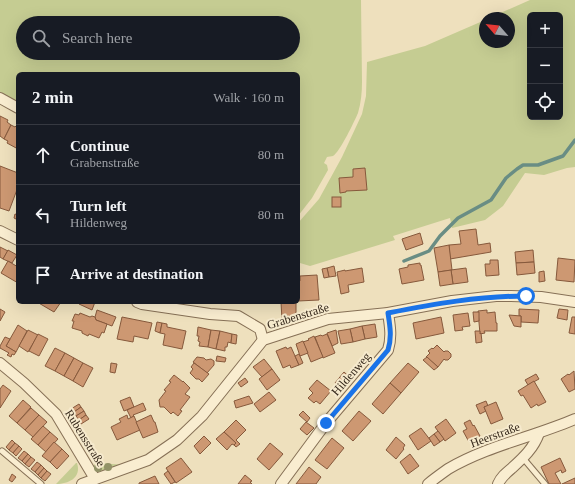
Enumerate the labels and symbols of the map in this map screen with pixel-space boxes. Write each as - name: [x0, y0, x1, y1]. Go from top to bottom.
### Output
- north arrow: [479, 12, 515, 48]
- route start: [517, 287, 535, 305]
- street label: Grabenstraße: [265, 300, 331, 332]
- street label: Hildenweg: [328, 350, 374, 398]
- street label: Rubensstraße: [62, 407, 108, 469]
- route end: [317, 414, 335, 432]
- street label: Heerstraße: [468, 420, 522, 450]

